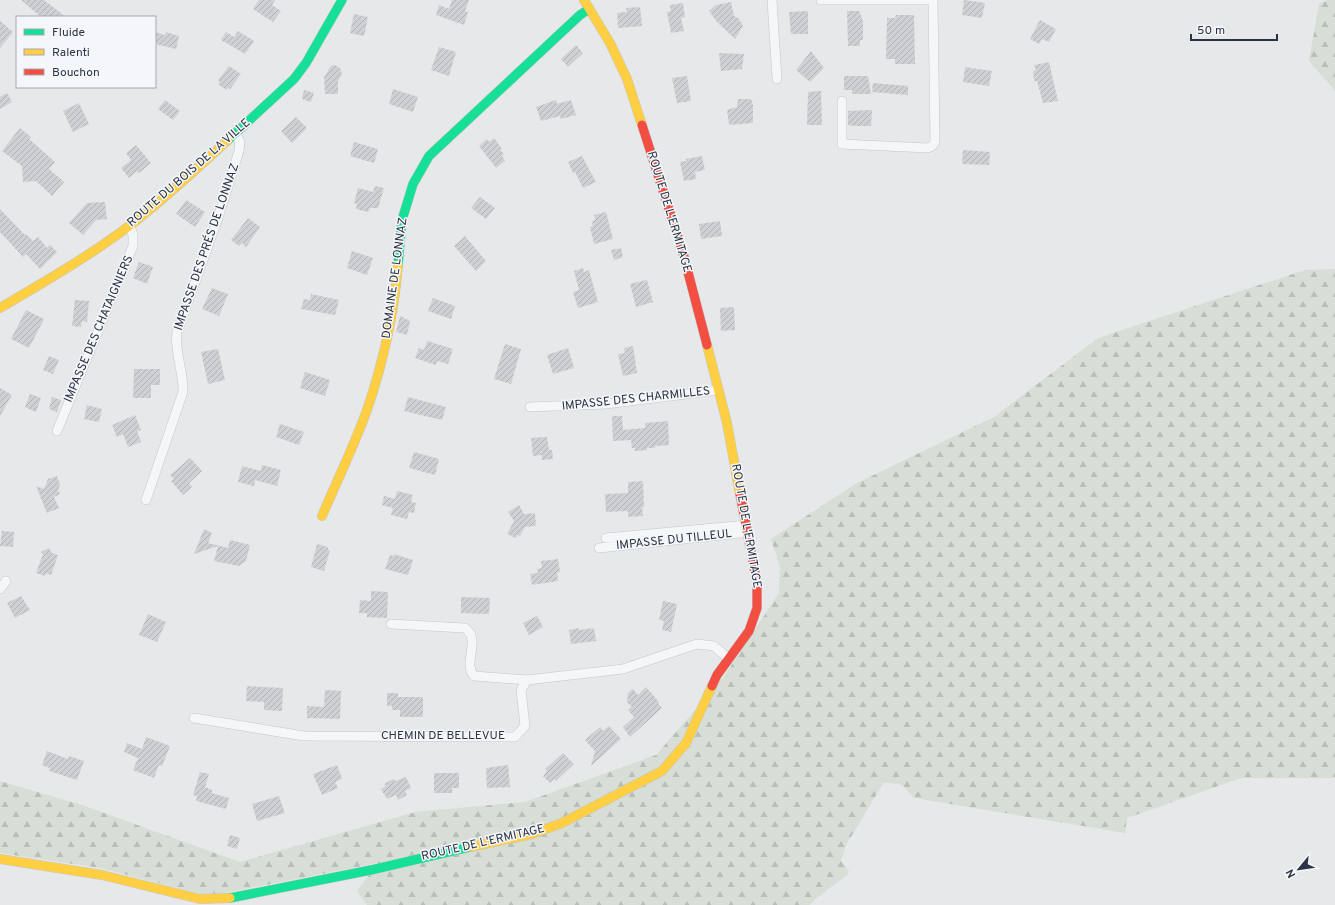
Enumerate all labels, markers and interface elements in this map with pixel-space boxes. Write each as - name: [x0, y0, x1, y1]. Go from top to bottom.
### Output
- legend: [16, 16, 156, 88]
- scale bar: [1191, 16, 1277, 42]
- text: 50 m: [1197, 23, 1225, 39]
- text: Fluide: [52, 25, 85, 41]
- text: Ralenti: [52, 45, 90, 61]
- text: Bouchon: [52, 65, 100, 81]
- street label: ROUTE DU BOIS DE LA VILLE: [124, 115, 254, 231]
- street label: ROUTE DE L'ERMITAGE: [643, 149, 695, 275]
- street label: IMPASSE DES PRÉS DE LONNAZ: [171, 161, 243, 333]
- street label: DOMAINE DE LONNAZ: [379, 216, 411, 340]
- street label: IMPASSE DES CHATAIGNIERS: [61, 253, 137, 405]
- street label: IMPASSE DES CHARMILLES: [561, 383, 711, 415]
- street label: ROUTE DE L'ERMITAGE: [727, 463, 765, 589]
- street label: IMPASSE DU TILLEUL: [615, 526, 733, 554]
- street label: CHEMIN DE BELLEVUE: [381, 728, 505, 744]
- street label: ROUTE DE L'ERMITAGE: [420, 821, 546, 865]
- north arrow: [1279, 849, 1319, 889]
- text: N: [1283, 867, 1299, 880]

